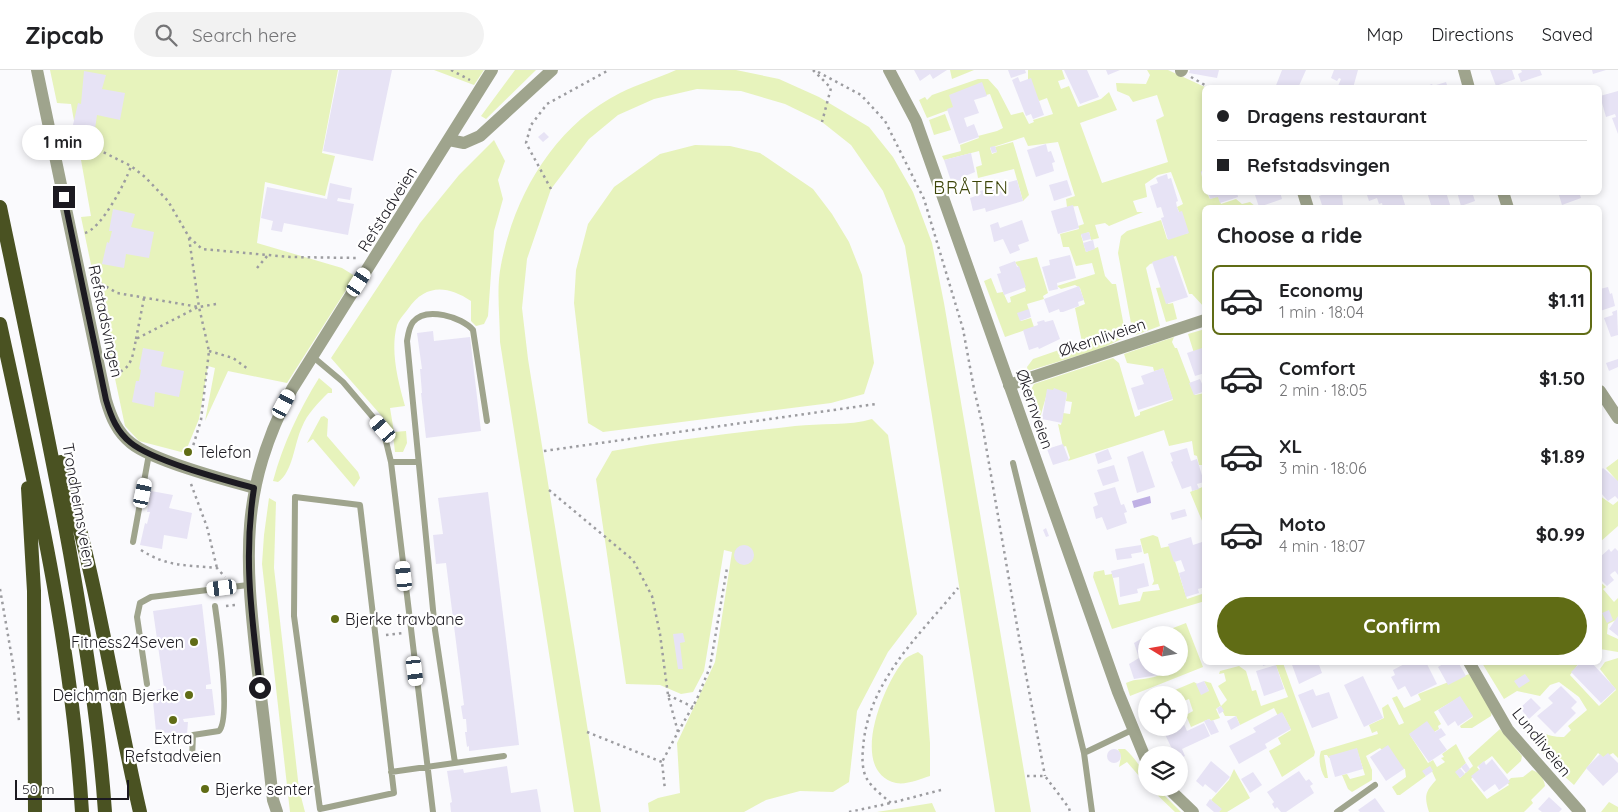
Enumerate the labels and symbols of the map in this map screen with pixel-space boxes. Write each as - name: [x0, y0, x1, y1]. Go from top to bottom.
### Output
- callout: 1 min: [23, 124, 105, 160]
- street label: Refstadveien: [353, 163, 421, 255]
- district label: BRÅTEN: [933, 176, 1009, 199]
- route end: [53, 186, 75, 208]
- street label: Refstadsvingen: [84, 263, 128, 379]
- car: [344, 265, 373, 299]
- street label: Økernliveien: [1056, 314, 1148, 360]
- street label: Økernveien: [1012, 366, 1058, 452]
- car: [270, 387, 297, 421]
- car: [367, 413, 398, 445]
- street label: Trondheimsveien: [58, 441, 100, 569]
- place label: Telefon: [198, 442, 251, 462]
- marker: Telefon: [182, 446, 194, 458]
- car: [132, 477, 153, 509]
- car: [394, 560, 413, 592]
- car: [206, 579, 237, 597]
- place label: Bjerke travbane: [345, 609, 464, 629]
- marker: Bjerke travbane: [329, 613, 341, 625]
- north arrow: [1138, 626, 1188, 676]
- place label: Fitness24Seven: [71, 632, 184, 652]
- marker: Fitness24Seven: [188, 636, 200, 648]
- car: [405, 655, 424, 687]
- route start: [249, 677, 271, 699]
- place label: Deichman Bjerke: [52, 685, 179, 705]
- marker: Deichman Bjerke: [183, 689, 195, 701]
- street label: Lundliveien: [1508, 704, 1576, 780]
- marker: Extra Refstadveien: [167, 714, 179, 726]
- place label: Extra Refstadveien: [125, 728, 221, 766]
- scale bar: [15, 777, 129, 800]
- place label: Bjerke senter: [215, 779, 313, 799]
- marker: Bjerke senter: [199, 783, 211, 795]

